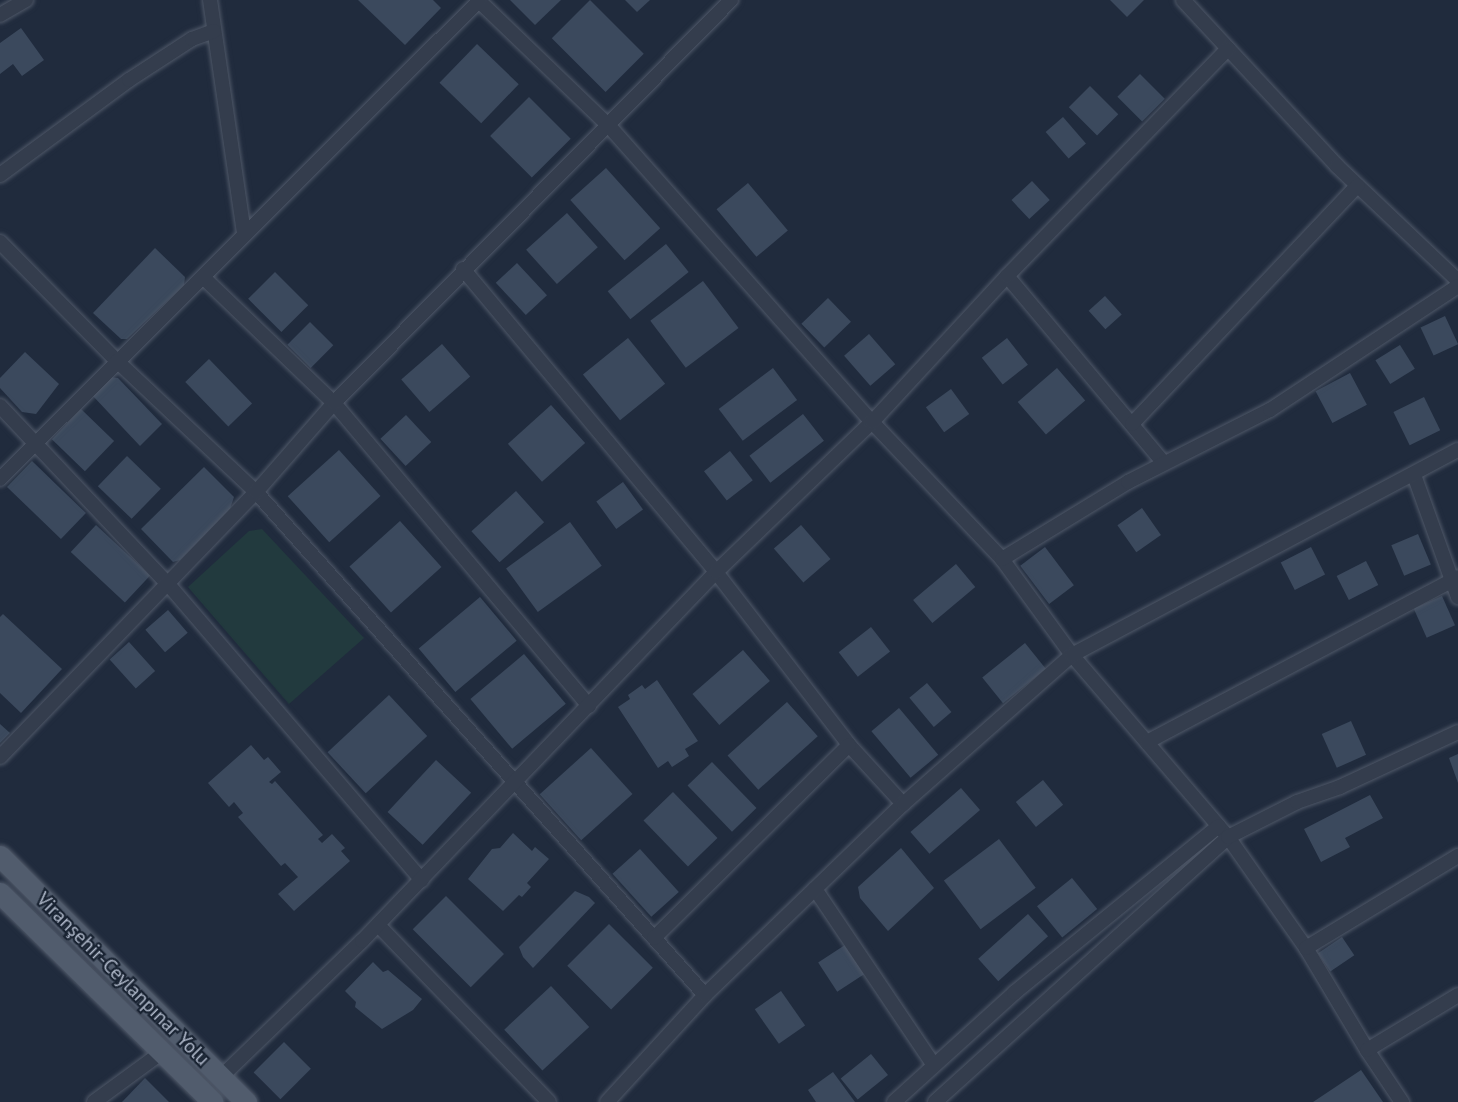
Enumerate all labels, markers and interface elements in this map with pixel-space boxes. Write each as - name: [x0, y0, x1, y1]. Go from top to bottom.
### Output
- street label: Viranşehir-Ceylanpınar Yolu: [31, 887, 215, 1071]

